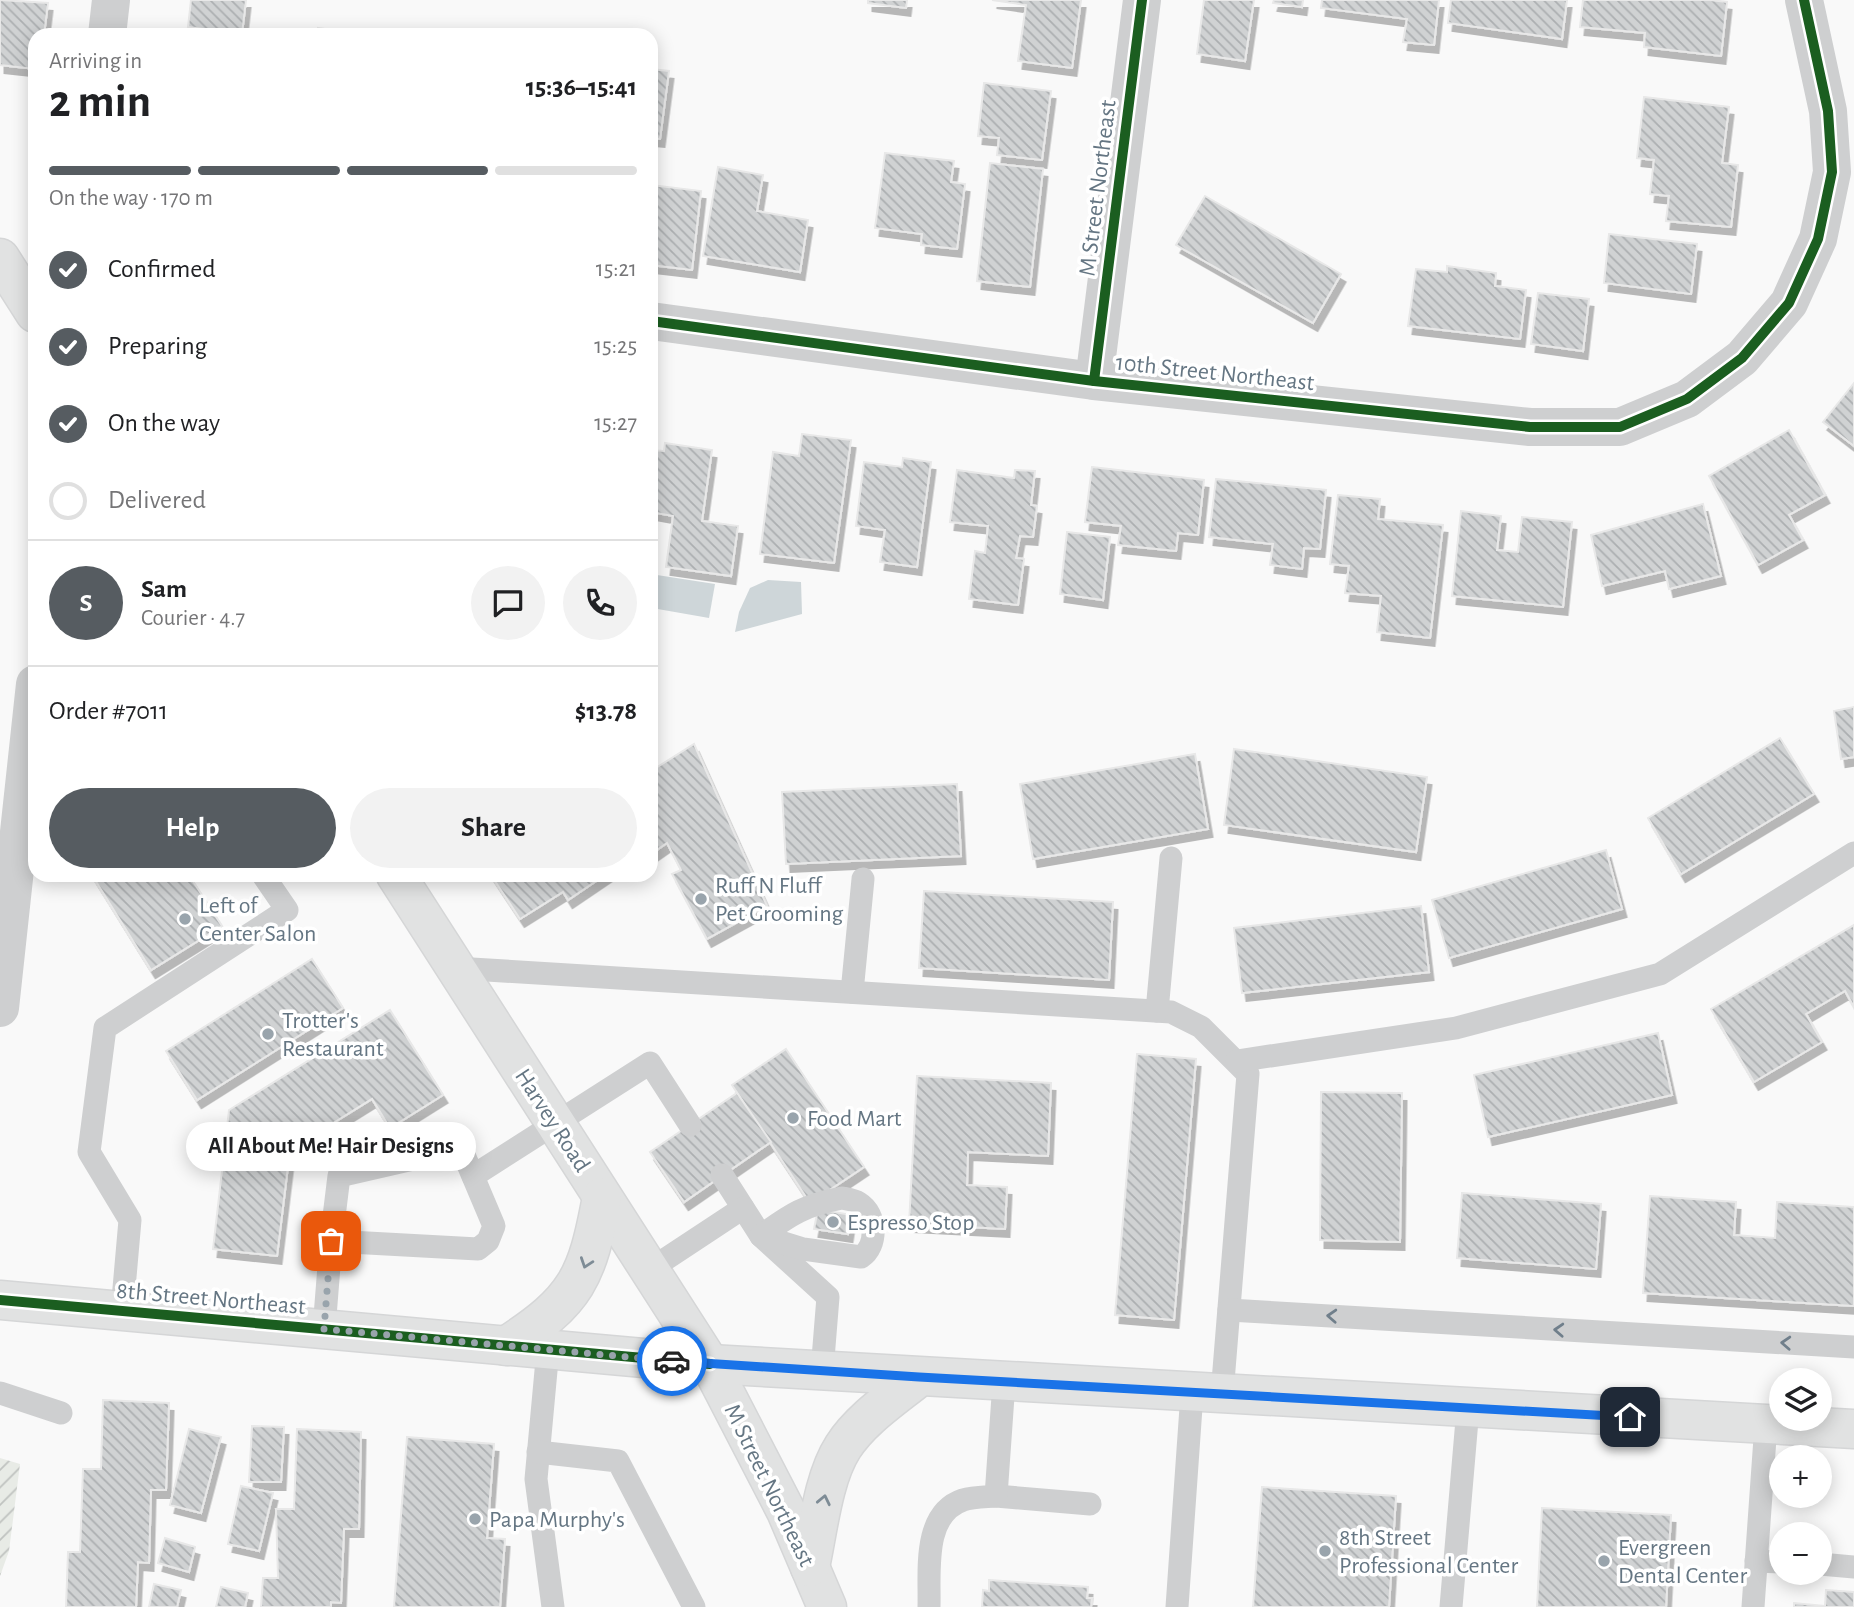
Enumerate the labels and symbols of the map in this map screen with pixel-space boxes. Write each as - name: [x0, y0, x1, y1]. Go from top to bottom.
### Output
- street label: M Street Northeast: [1075, 98, 1121, 278]
- street label: 10th Street Northeast: [1114, 351, 1316, 395]
- place label: Ruff N Fluff Pet Grooming: [715, 874, 844, 926]
- marker: Ruff N Fluff Pet Grooming: [693, 891, 709, 907]
- place label: Left of Center Salon: [199, 894, 316, 946]
- marker: Left of Center Salon: [177, 911, 193, 927]
- place label: Trotter's Restaurant: [282, 1009, 384, 1061]
- marker: Trotter's Restaurant: [260, 1026, 276, 1042]
- street label: Harvey Road: [510, 1065, 594, 1176]
- place label: Food Mart: [807, 1107, 902, 1131]
- marker: Food Mart: [785, 1110, 801, 1126]
- callout: All About Me! Hair Designs: [186, 1122, 476, 1171]
- pin: [301, 1211, 361, 1271]
- place label: Espresso Stop: [847, 1211, 974, 1235]
- marker: Espresso Stop: [825, 1214, 841, 1230]
- one-way arrow: [580, 1256, 594, 1268]
- street label: 8th Street Northeast: [115, 1279, 307, 1319]
- one-way arrow: [1326, 1309, 1337, 1324]
- one-way arrow: [1553, 1322, 1564, 1337]
- courier: [637, 1326, 707, 1396]
- one-way arrow: [1780, 1336, 1791, 1351]
- pin: [1600, 1387, 1660, 1447]
- street label: M Street Northeast: [719, 1400, 819, 1571]
- one-way arrow: [816, 1494, 831, 1506]
- place label: Papa Murphy's: [489, 1508, 625, 1532]
- marker: Papa Murphy's: [467, 1511, 483, 1527]
- place label: 8th Street Professional Center: [1339, 1526, 1518, 1578]
- place label: Evergreen Dental Center: [1618, 1536, 1747, 1588]
- marker: 8th Street Professional Center: [1317, 1543, 1333, 1559]
- marker: Evergreen Dental Center: [1596, 1553, 1612, 1569]

